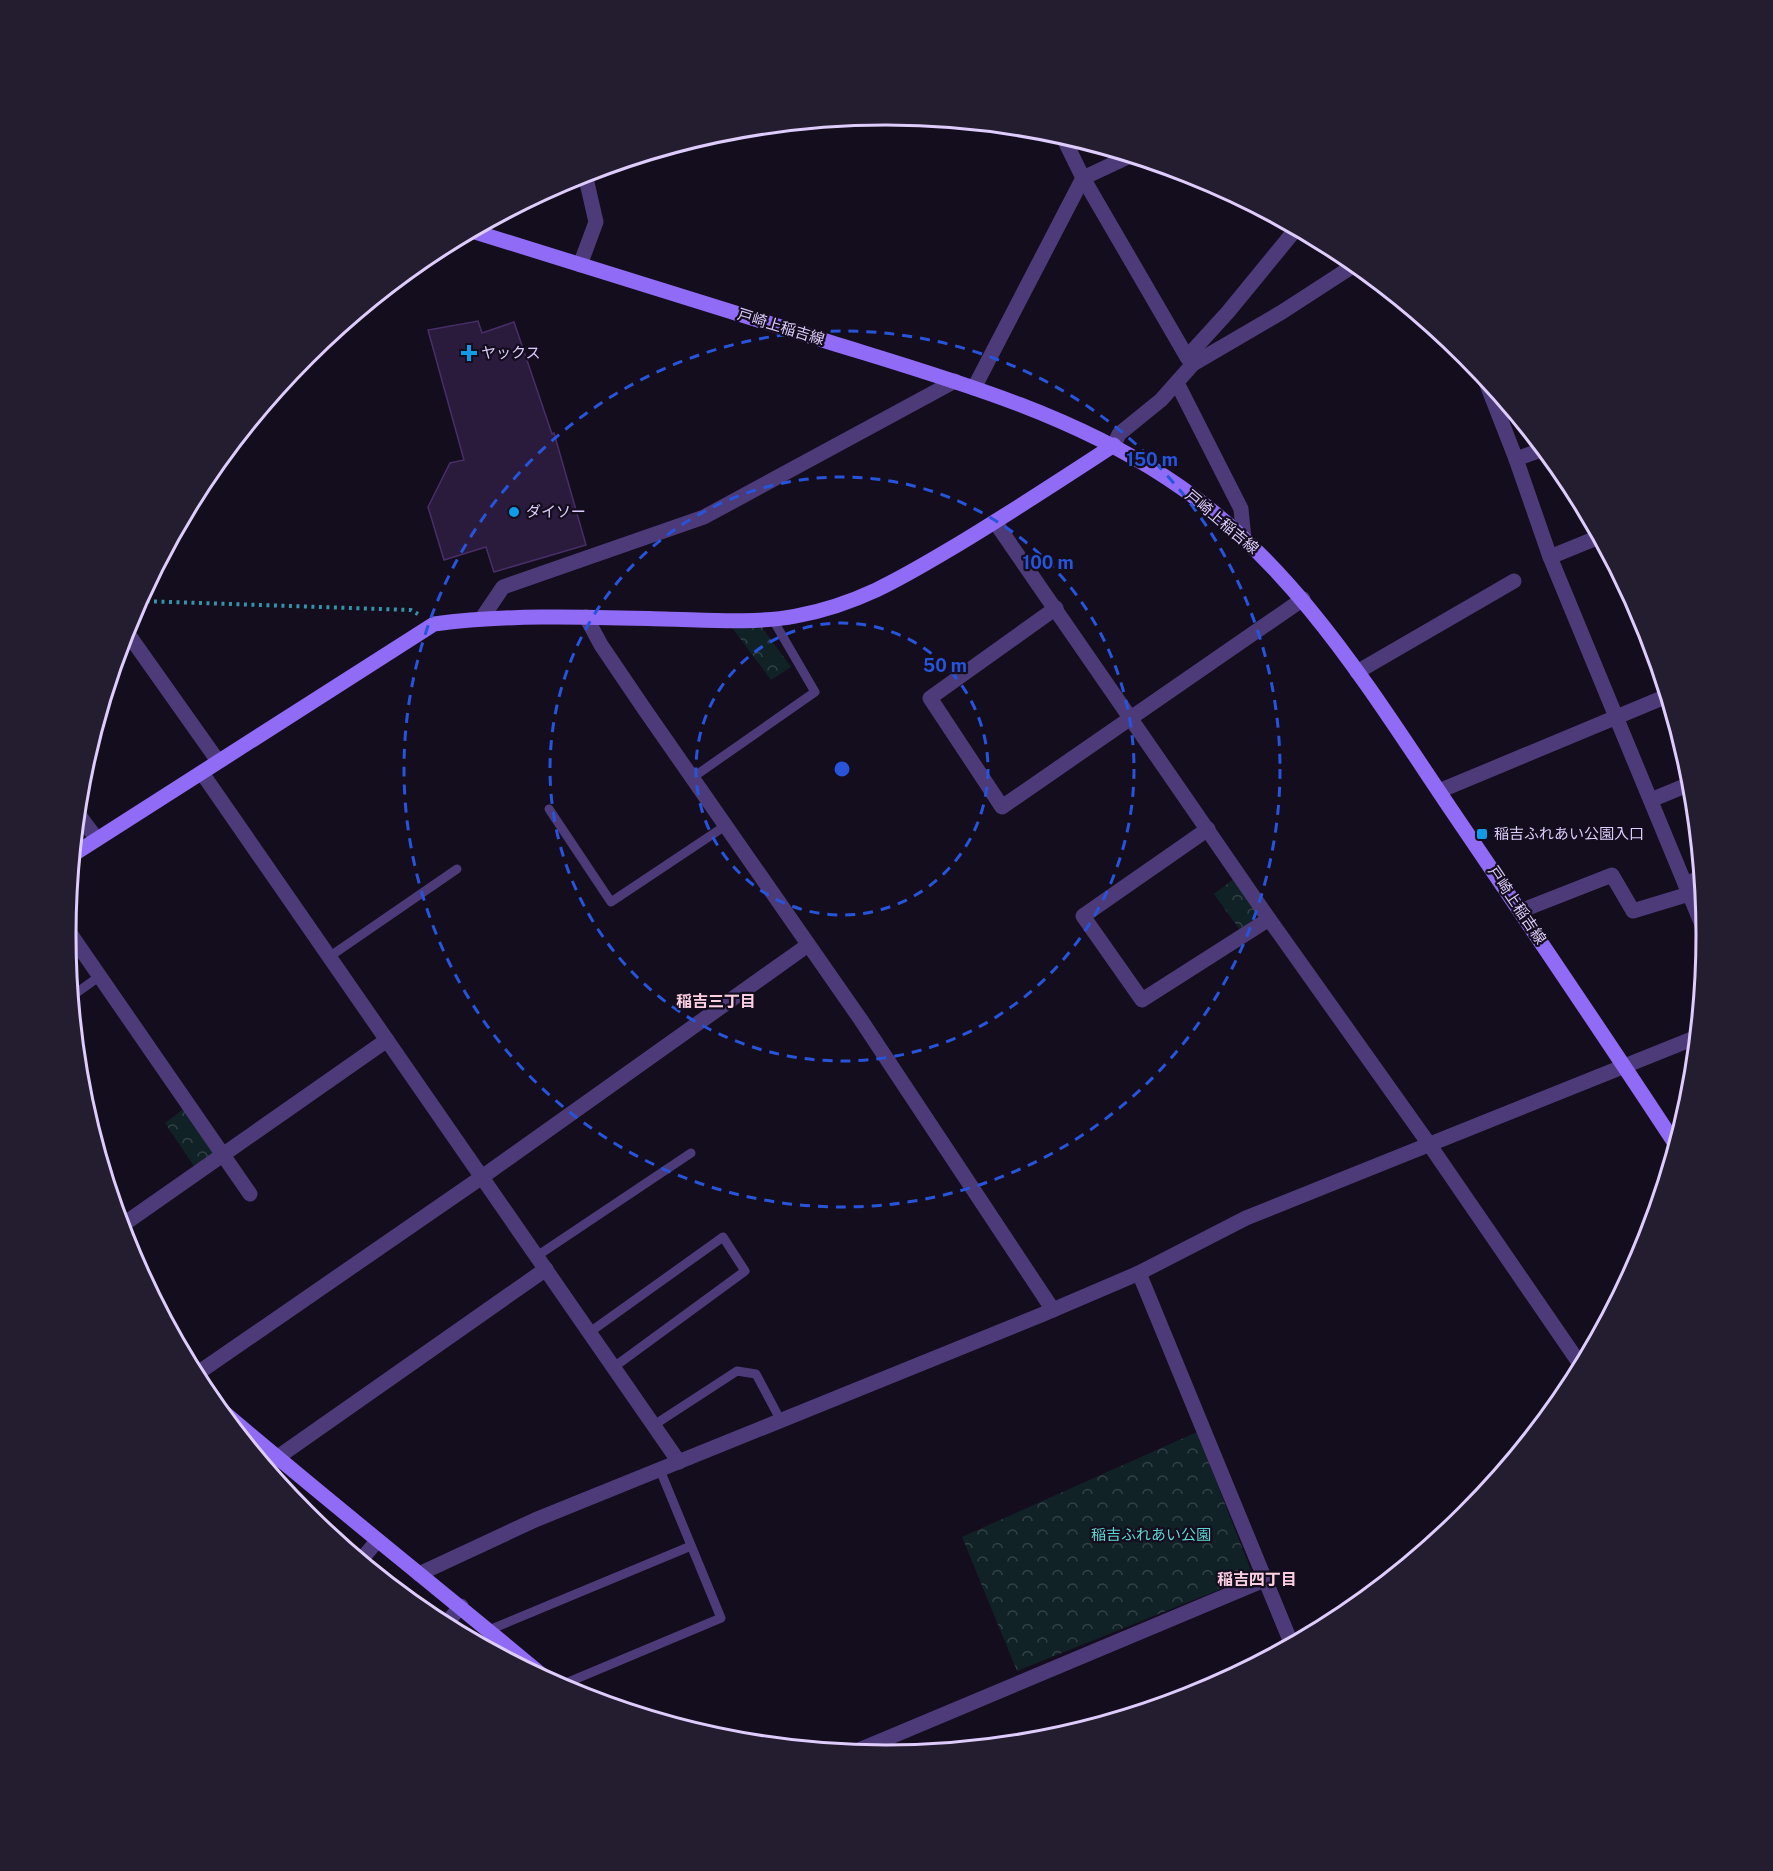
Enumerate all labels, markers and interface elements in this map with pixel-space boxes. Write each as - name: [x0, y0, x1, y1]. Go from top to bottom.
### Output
- street label: 戸崎上稲吉線: [736, 305, 827, 348]
- place label: ヤックス: [481, 344, 541, 361]
- marker: ヤックス: [462, 346, 476, 360]
- text: 150 m: [1126, 449, 1178, 470]
- street label: 戸崎上稲吉線: [1182, 486, 1262, 557]
- place label: ダイソー: [526, 503, 586, 520]
- marker: ダイソー: [507, 505, 521, 519]
- text: 100 m: [1022, 552, 1074, 573]
- text: 50 m: [923, 655, 967, 676]
- centre of rings: [832, 759, 852, 779]
- place label: 稲吉ふれあい公園入口: [1494, 825, 1644, 842]
- marker: 稲吉ふれあい公園入口: [1475, 827, 1489, 841]
- street label: 戸崎上稲吉線: [1485, 863, 1550, 947]
- district label: 稲吉三丁目: [676, 992, 756, 1011]
- park label: 稲吉ふれあい公園: [1091, 1526, 1211, 1543]
- district label: 稲吉四丁目: [1217, 1570, 1297, 1589]

